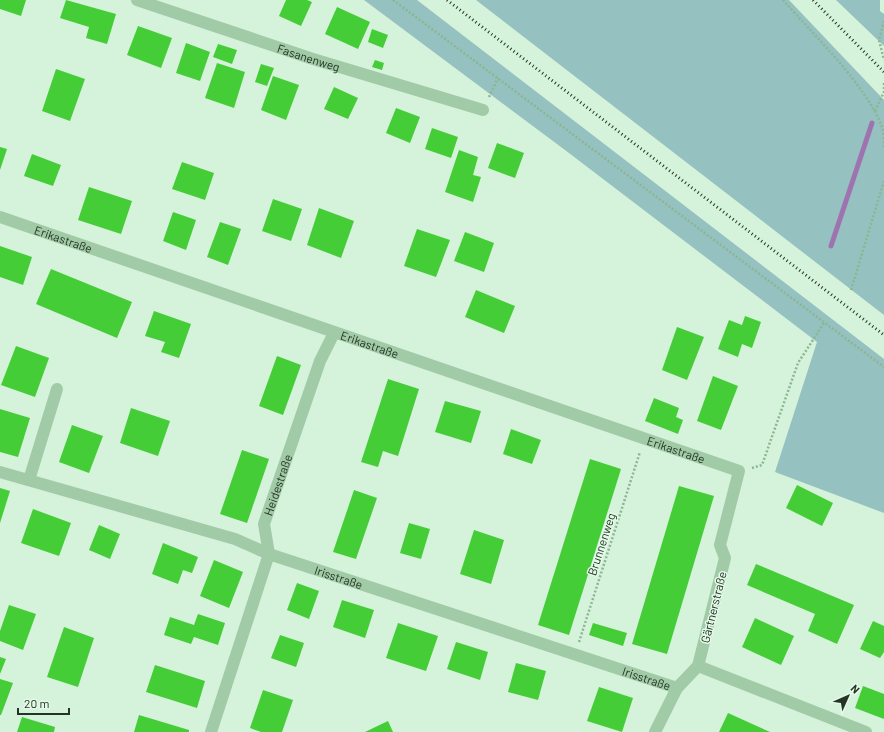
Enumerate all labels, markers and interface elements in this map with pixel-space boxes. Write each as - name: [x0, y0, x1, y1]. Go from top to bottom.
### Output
- street label: Fasanenweg: [276, 41, 342, 74]
- street label: Erikastraße: [32, 222, 94, 255]
- street label: Erikastraße: [339, 328, 401, 361]
- street label: Erikastraße: [645, 433, 707, 466]
- street label: Heidestraße: [260, 452, 294, 517]
- street label: Brunnenweg: [584, 511, 618, 577]
- street label: Irisstraße: [313, 562, 365, 591]
- street label: Gärtnerstraße: [697, 570, 729, 644]
- street label: Irisstraße: [621, 664, 673, 692]
- north arrow: [828, 676, 868, 716]
- text: N: [848, 681, 863, 696]
- scale bar: [18, 690, 69, 716]
- text: 20 m: [24, 696, 50, 710]

